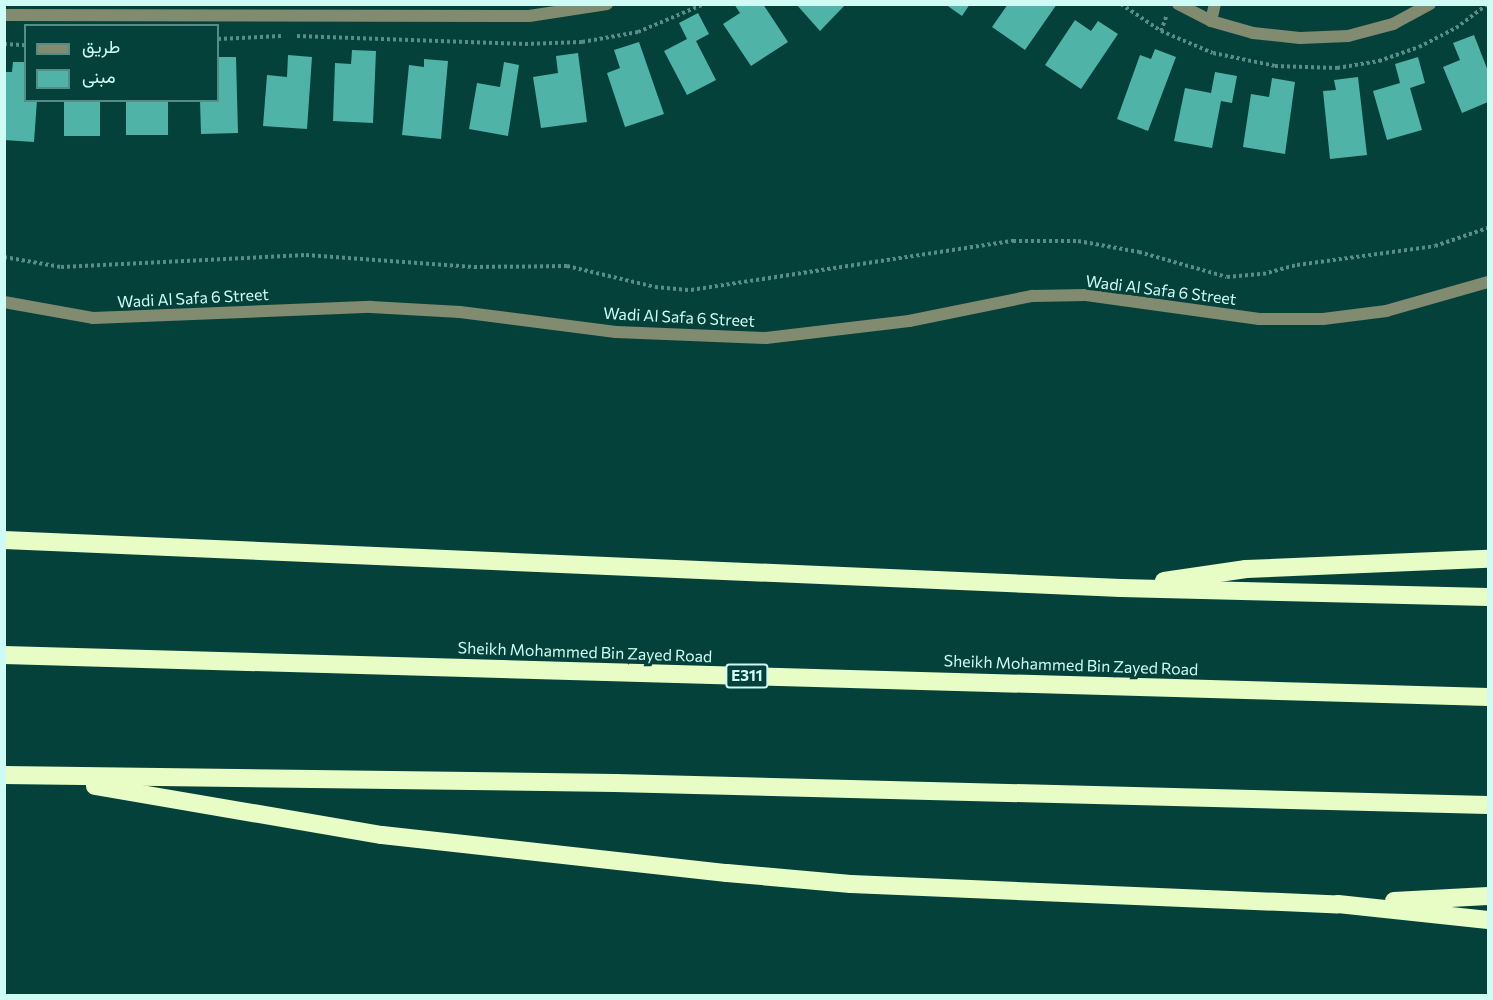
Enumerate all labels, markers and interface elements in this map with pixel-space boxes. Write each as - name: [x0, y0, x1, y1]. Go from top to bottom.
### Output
- legend: [24, 24, 219, 102]
- text: طريق: [82, 35, 120, 57]
- text: مبنى: [82, 65, 116, 87]
- street label: Wadi Al Safa 6 Street: [1085, 271, 1237, 309]
- street label: Wadi Al Safa 6 Street: [117, 284, 269, 312]
- street label: Wadi Al Safa 6 Street: [603, 303, 755, 331]
- street label: Sheikh Mohammed Bin Zayed Road: [457, 638, 713, 666]
- street label: Sheikh Mohammed Bin Zayed Road: [943, 651, 1199, 679]
- road number: E311: [724, 664, 770, 688]

